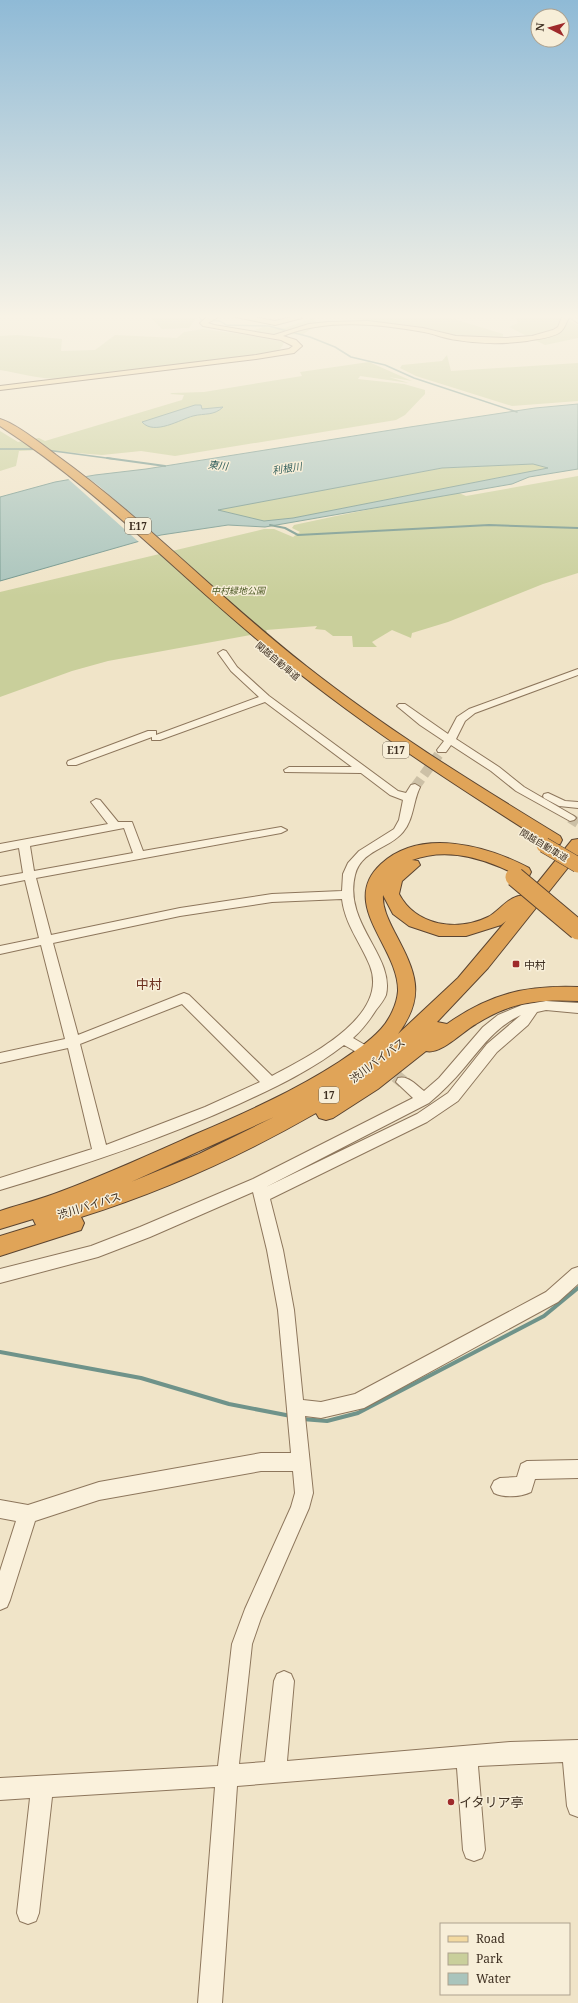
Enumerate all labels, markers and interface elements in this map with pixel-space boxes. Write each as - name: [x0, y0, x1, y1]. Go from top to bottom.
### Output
- north arrow: [530, 8, 570, 48]
- text: N: [532, 21, 548, 32]
- water label: 東川: [207, 457, 230, 473]
- water label: 利根川: [271, 459, 304, 477]
- road number: E17: [125, 518, 151, 534]
- park label: 中村緑地公園: [211, 584, 267, 597]
- street label: 関越自動車道: [253, 639, 303, 683]
- road number: E17: [383, 742, 409, 758]
- street label: 関越自動車道: [518, 826, 570, 864]
- place label: 中村: [524, 957, 546, 972]
- marker: 中村: [511, 959, 521, 969]
- district label: 中村: [136, 975, 162, 993]
- street label: 渋川バイパス: [346, 1034, 408, 1086]
- road number: 17: [319, 1087, 339, 1103]
- street label: 渋川バイパス: [55, 1188, 123, 1222]
- place label: イタリア亭: [459, 1793, 523, 1811]
- marker: イタリア亭: [446, 1797, 456, 1807]
- legend: [440, 1923, 570, 1995]
- text: Road: [476, 1930, 506, 1947]
- text: Park: [476, 1950, 504, 1967]
- text: Water: [476, 1970, 511, 1987]

